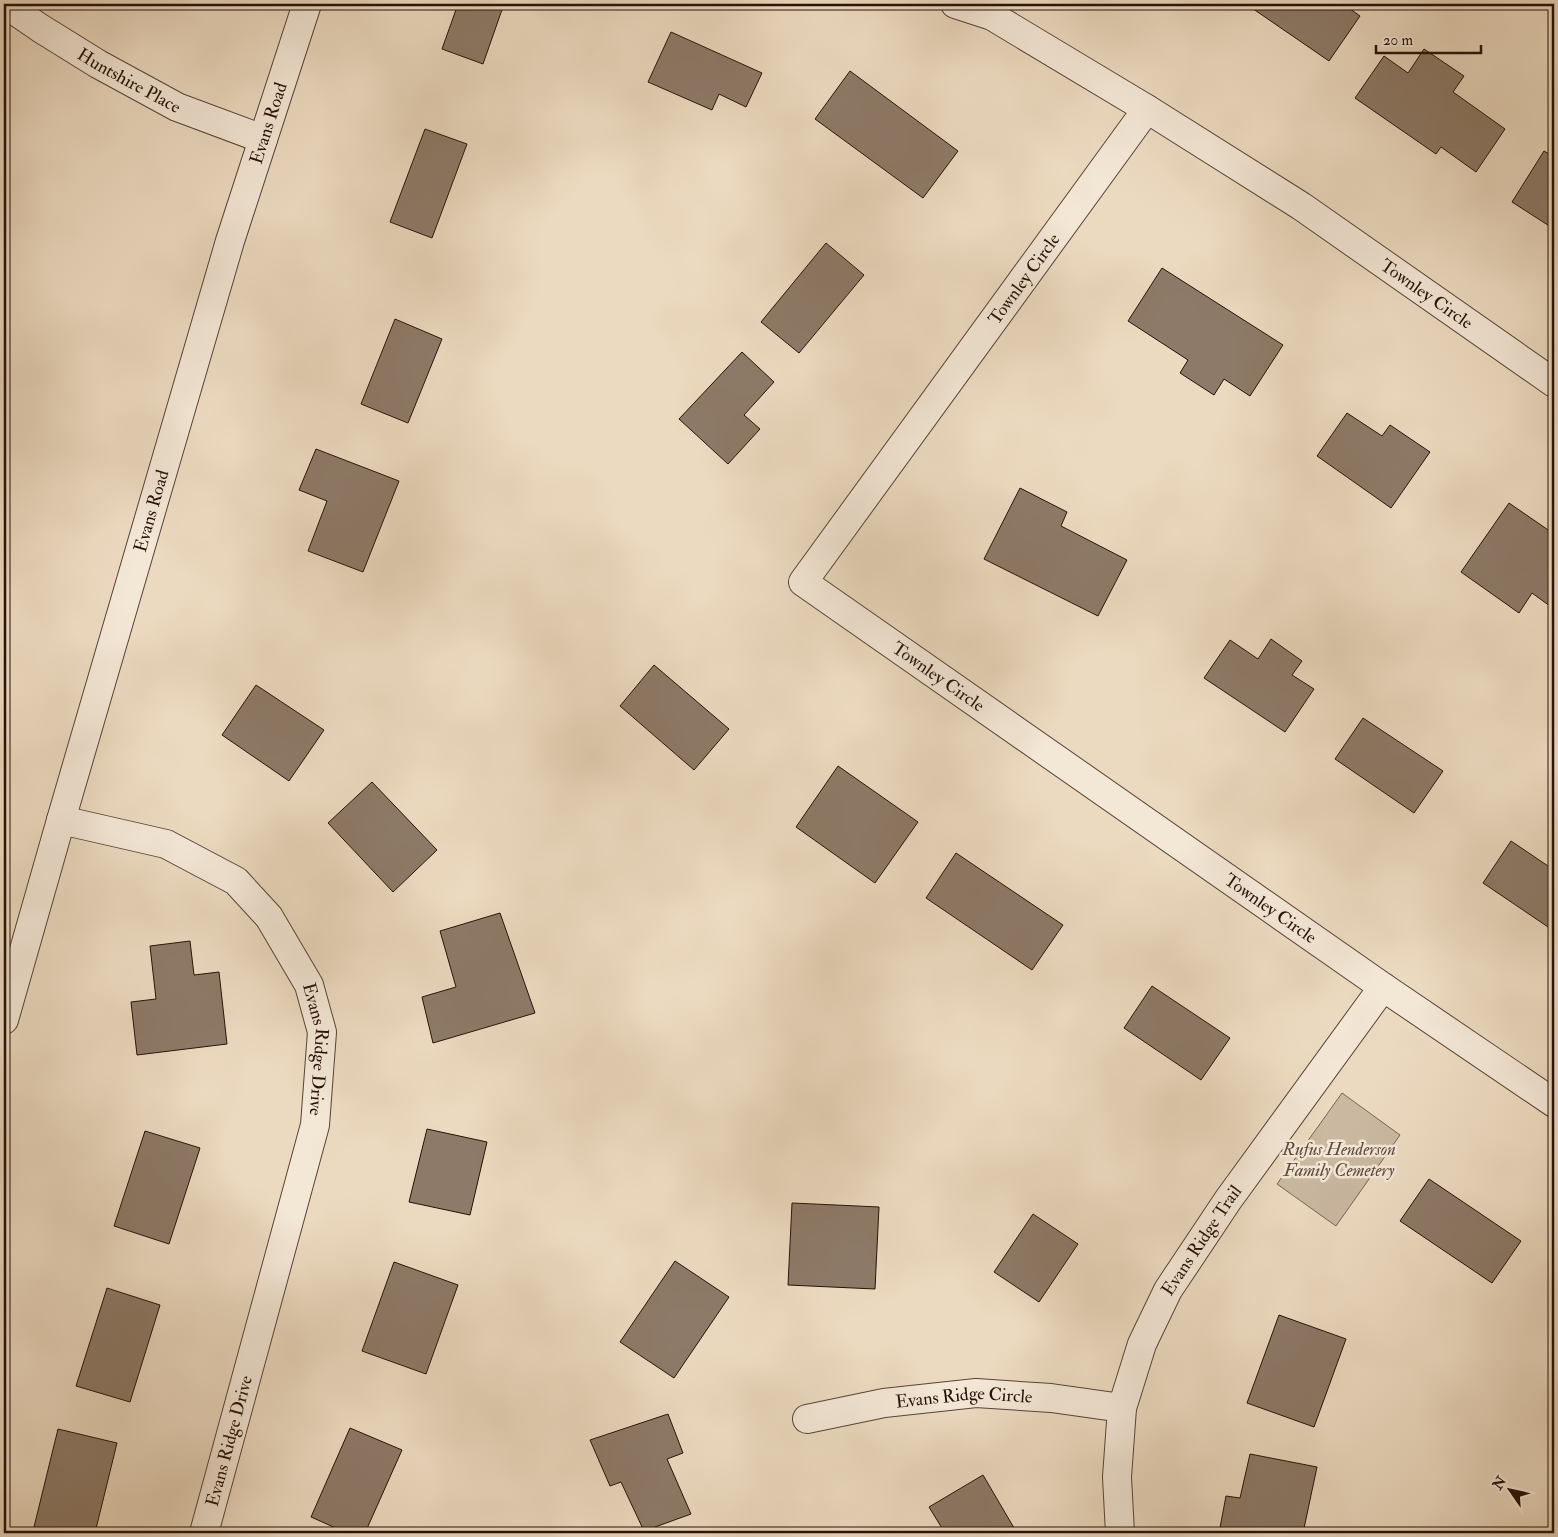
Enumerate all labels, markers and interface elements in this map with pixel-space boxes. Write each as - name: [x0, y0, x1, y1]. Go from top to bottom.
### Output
- scale bar: [1376, 22, 1480, 54]
- text: 20 m: [1383, 31, 1413, 50]
- street label: Huntshire Place: [73, 43, 185, 119]
- street label: Evans Road: [245, 79, 293, 167]
- street label: Townley Circle: [983, 229, 1066, 330]
- street label: Townley Circle: [1376, 254, 1477, 335]
- street label: Evans Road: [129, 467, 175, 555]
- street label: Townley Circle: [887, 637, 989, 717]
- street label: Townley Circle: [1219, 869, 1321, 949]
- street label: Evans Ridge Drive: [297, 980, 333, 1117]
- park label: Rufus Henderson Family Cemetery: [1281, 1138, 1396, 1182]
- street label: Evans Ridge Trail: [1156, 1180, 1247, 1300]
- street label: Evans Ridge Drive: [201, 1373, 258, 1509]
- street label: Evans Ridge Circle: [894, 1382, 1034, 1414]
- north arrow: [1486, 1464, 1536, 1514]
- text: N: [1489, 1473, 1510, 1494]

